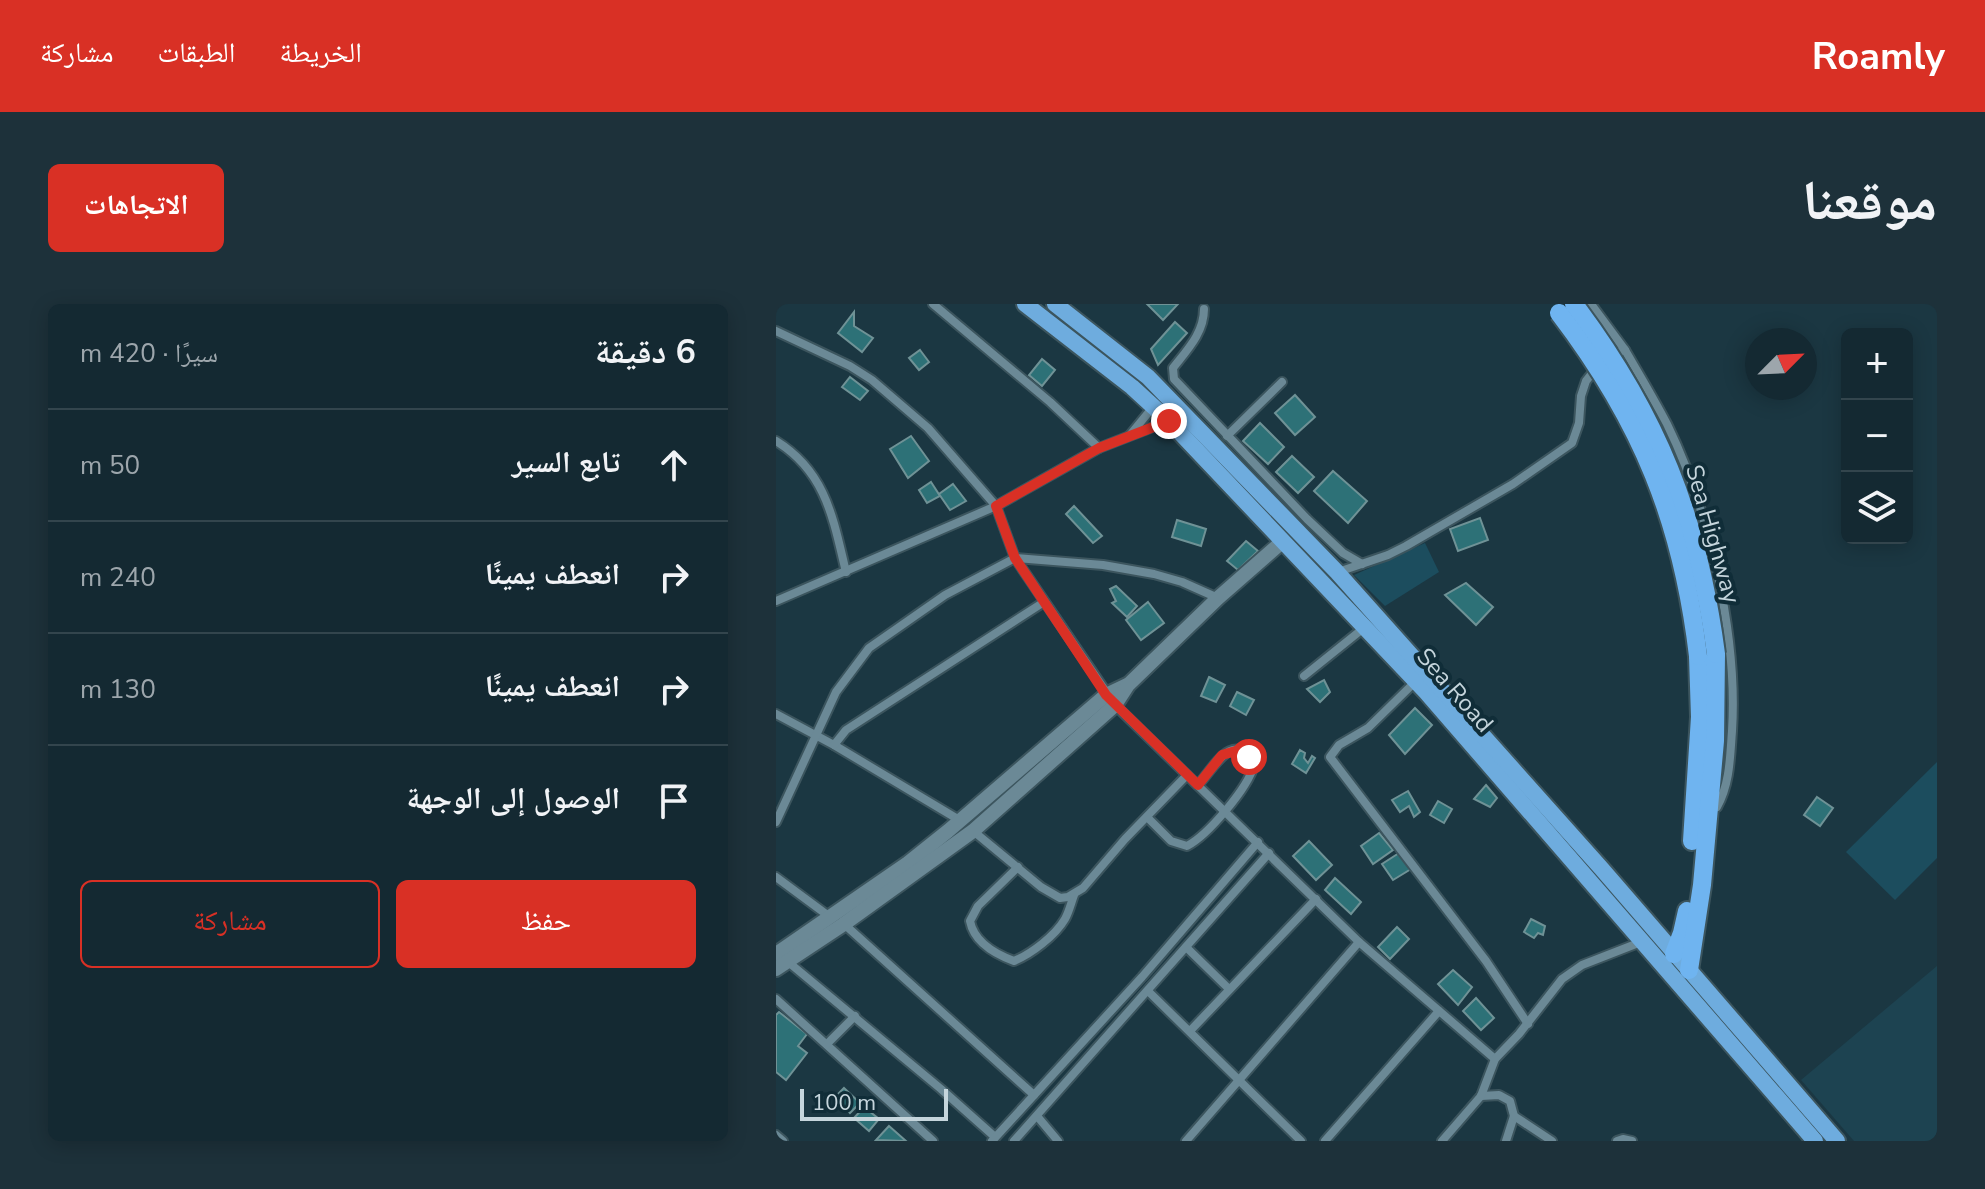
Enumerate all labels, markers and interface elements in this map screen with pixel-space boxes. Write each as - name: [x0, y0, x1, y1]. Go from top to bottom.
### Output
- text: Roamly: [1812, 31, 1945, 82]
- text: مشاركة: [40, 34, 114, 72]
- text: الطبقات: [158, 34, 235, 72]
- text: الخريطة: [279, 34, 362, 72]
- text: موقعنا: [1802, 163, 1937, 240]
- button: الاتجاهات: [48, 164, 224, 252]
- north arrow: [1745, 328, 1817, 400]
- map controls: [1841, 328, 1913, 544]
- button: +: [1841, 328, 1913, 400]
- text: 6 دقيقة: [595, 329, 696, 375]
- text: سيرًا · 420 m: [80, 336, 218, 371]
- button: −: [1841, 400, 1913, 472]
- route end: [1151, 403, 1187, 439]
- text: تابع السير: [512, 442, 620, 483]
- icon: ahead: [652, 443, 696, 487]
- text: 50 m: [80, 448, 140, 483]
- street label: Sea Highway: [1678, 461, 1748, 608]
- button: layers: [1841, 472, 1913, 544]
- text: انعطف يمينًا: [485, 554, 620, 595]
- icon: right: [652, 555, 696, 599]
- text: 240 m: [80, 560, 156, 595]
- street label: Sea Road: [1409, 641, 1501, 739]
- text: انعطف يمينًا: [485, 666, 620, 707]
- icon: right: [652, 667, 696, 711]
- text: 130 m: [80, 672, 156, 707]
- route start: [1231, 739, 1267, 775]
- text: الوصول إلى الوجهة: [407, 778, 620, 819]
- icon: arrive: [652, 779, 696, 823]
- button: مشاركة: [80, 880, 380, 968]
- button: حفظ: [396, 880, 696, 968]
- scale bar: [800, 1085, 948, 1121]
- text: 100 m: [812, 1088, 876, 1118]

